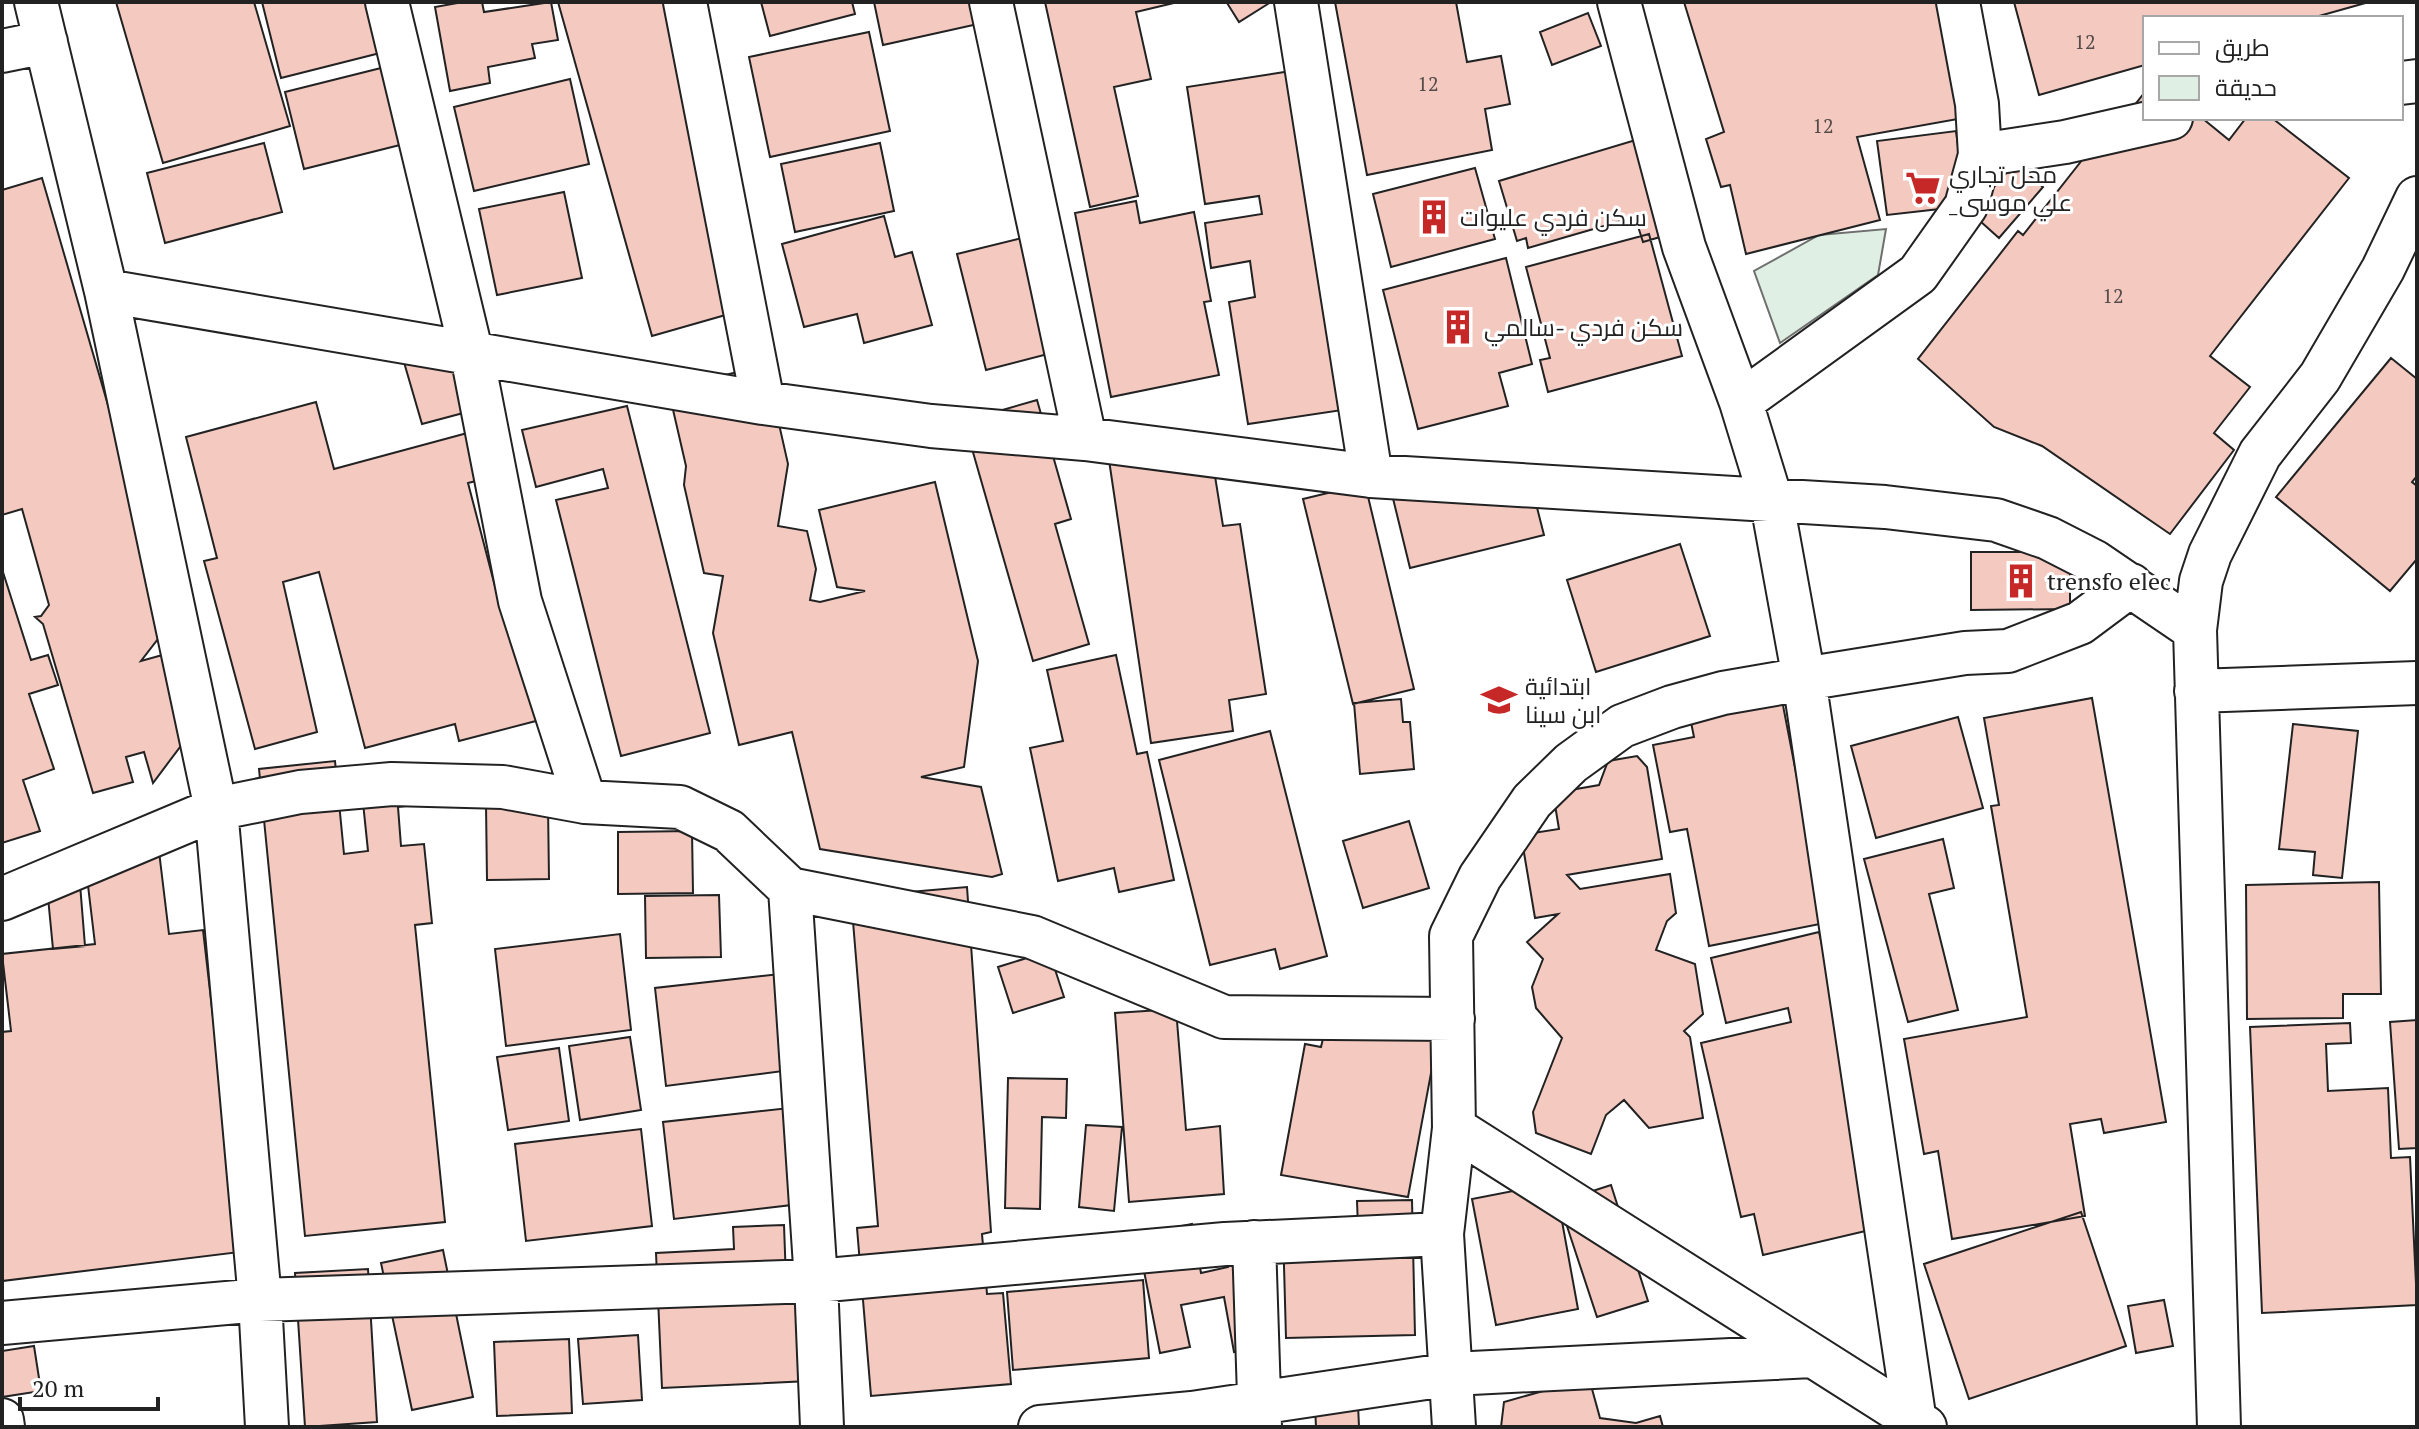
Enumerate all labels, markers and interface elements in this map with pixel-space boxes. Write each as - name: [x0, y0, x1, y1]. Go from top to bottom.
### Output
- legend: [2143, 16, 2403, 120]
- house number: 12: [2074, 28, 2096, 55]
- text: طريق: [2215, 31, 2270, 63]
- house number: 12: [1417, 70, 1439, 97]
- text: حديقة: [2215, 71, 2277, 103]
- house number: 12: [1812, 112, 1834, 139]
- place label: محل تجاري _علي موسى: [1949, 158, 2072, 222]
- supermarket icon: محل تجاري _علي موسى: [1904, 169, 1942, 207]
- building icon: سكن فردي عليوات: [1415, 198, 1453, 236]
- place label: سكن فردي عليوات: [1460, 201, 1647, 236]
- house number: 12: [2102, 282, 2124, 309]
- building icon: سكن فردي -سالمي: [1439, 308, 1477, 346]
- place label: سكن فردي -سالمي: [1484, 311, 1683, 347]
- building icon: trensfo elec: [2002, 562, 2040, 600]
- place label: trensfo elec: [2047, 565, 2171, 597]
- place label: ابتدائية ابن سينا: [1525, 670, 1602, 730]
- school or university icon: ابتدائية ابن سينا: [1480, 681, 1518, 719]
- scale bar: [20, 1361, 158, 1411]
- text: 20 m: [32, 1372, 84, 1404]

